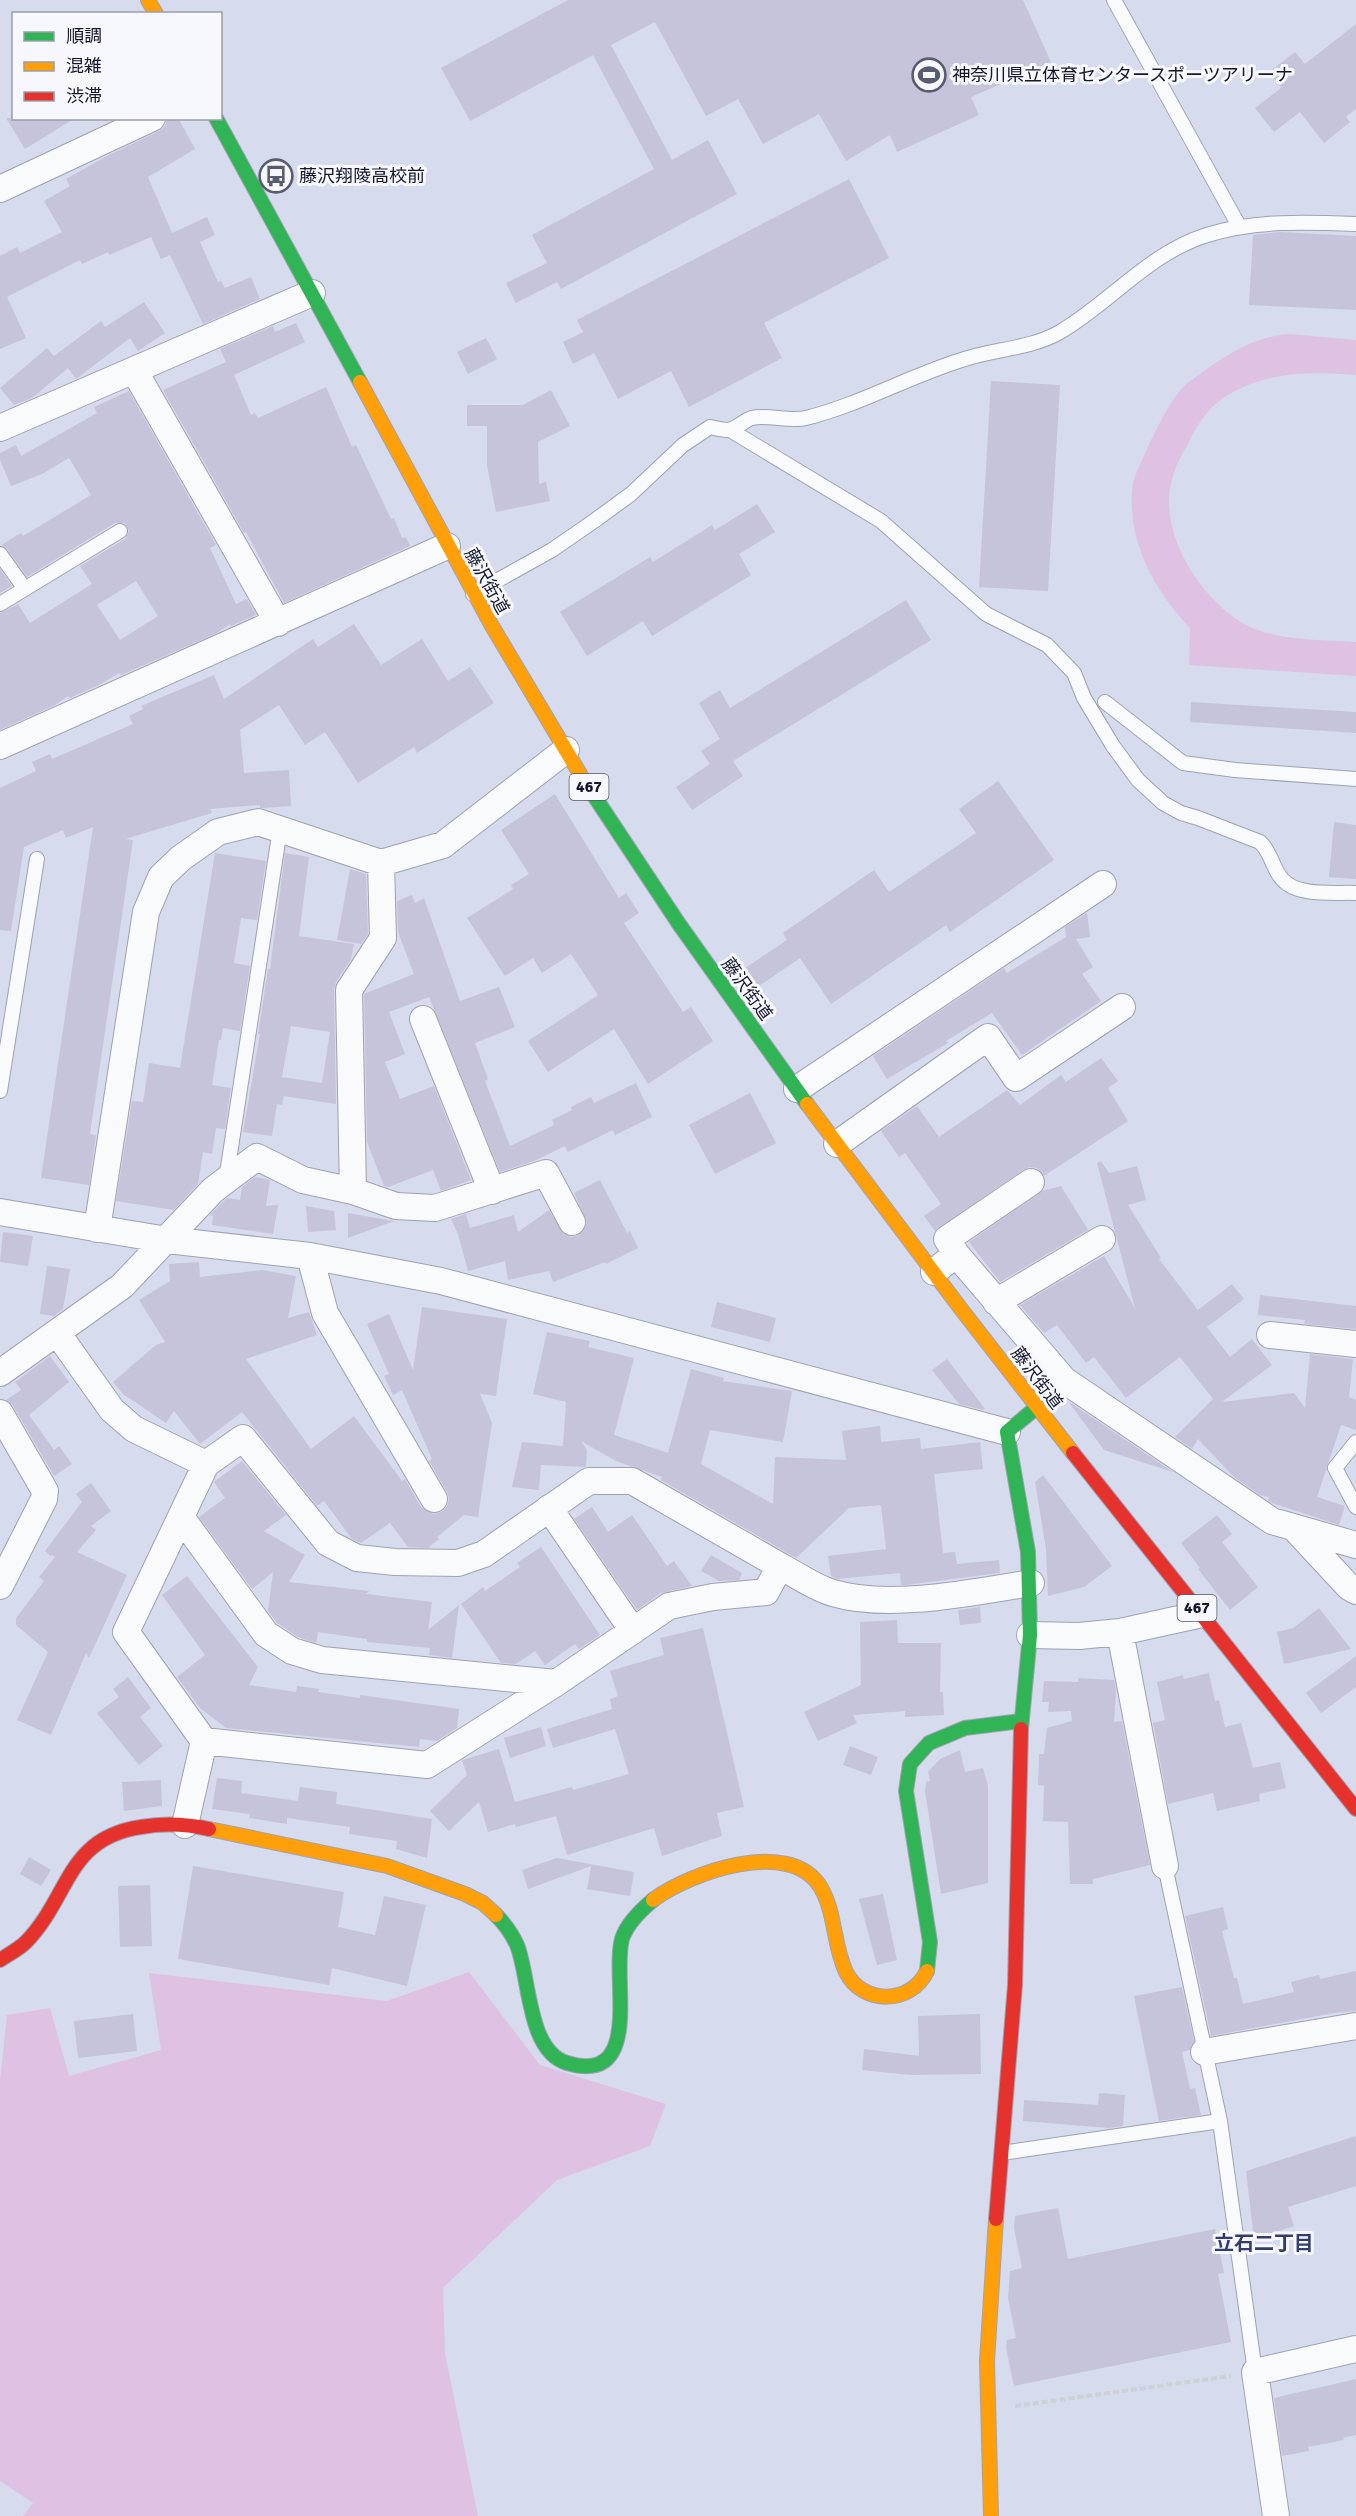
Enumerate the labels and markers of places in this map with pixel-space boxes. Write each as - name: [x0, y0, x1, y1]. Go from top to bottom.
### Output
- sports icon: 神奈川県立体育センタースポーツアリーナ: [911, 57, 947, 93]
- place label: 神奈川県立体育センタースポーツアリーナ: [952, 64, 1293, 86]
- bus stop icon: 藤沢翔陵高校前: [258, 158, 294, 194]
- place label: 藤沢翔陵高校前: [299, 165, 425, 187]

